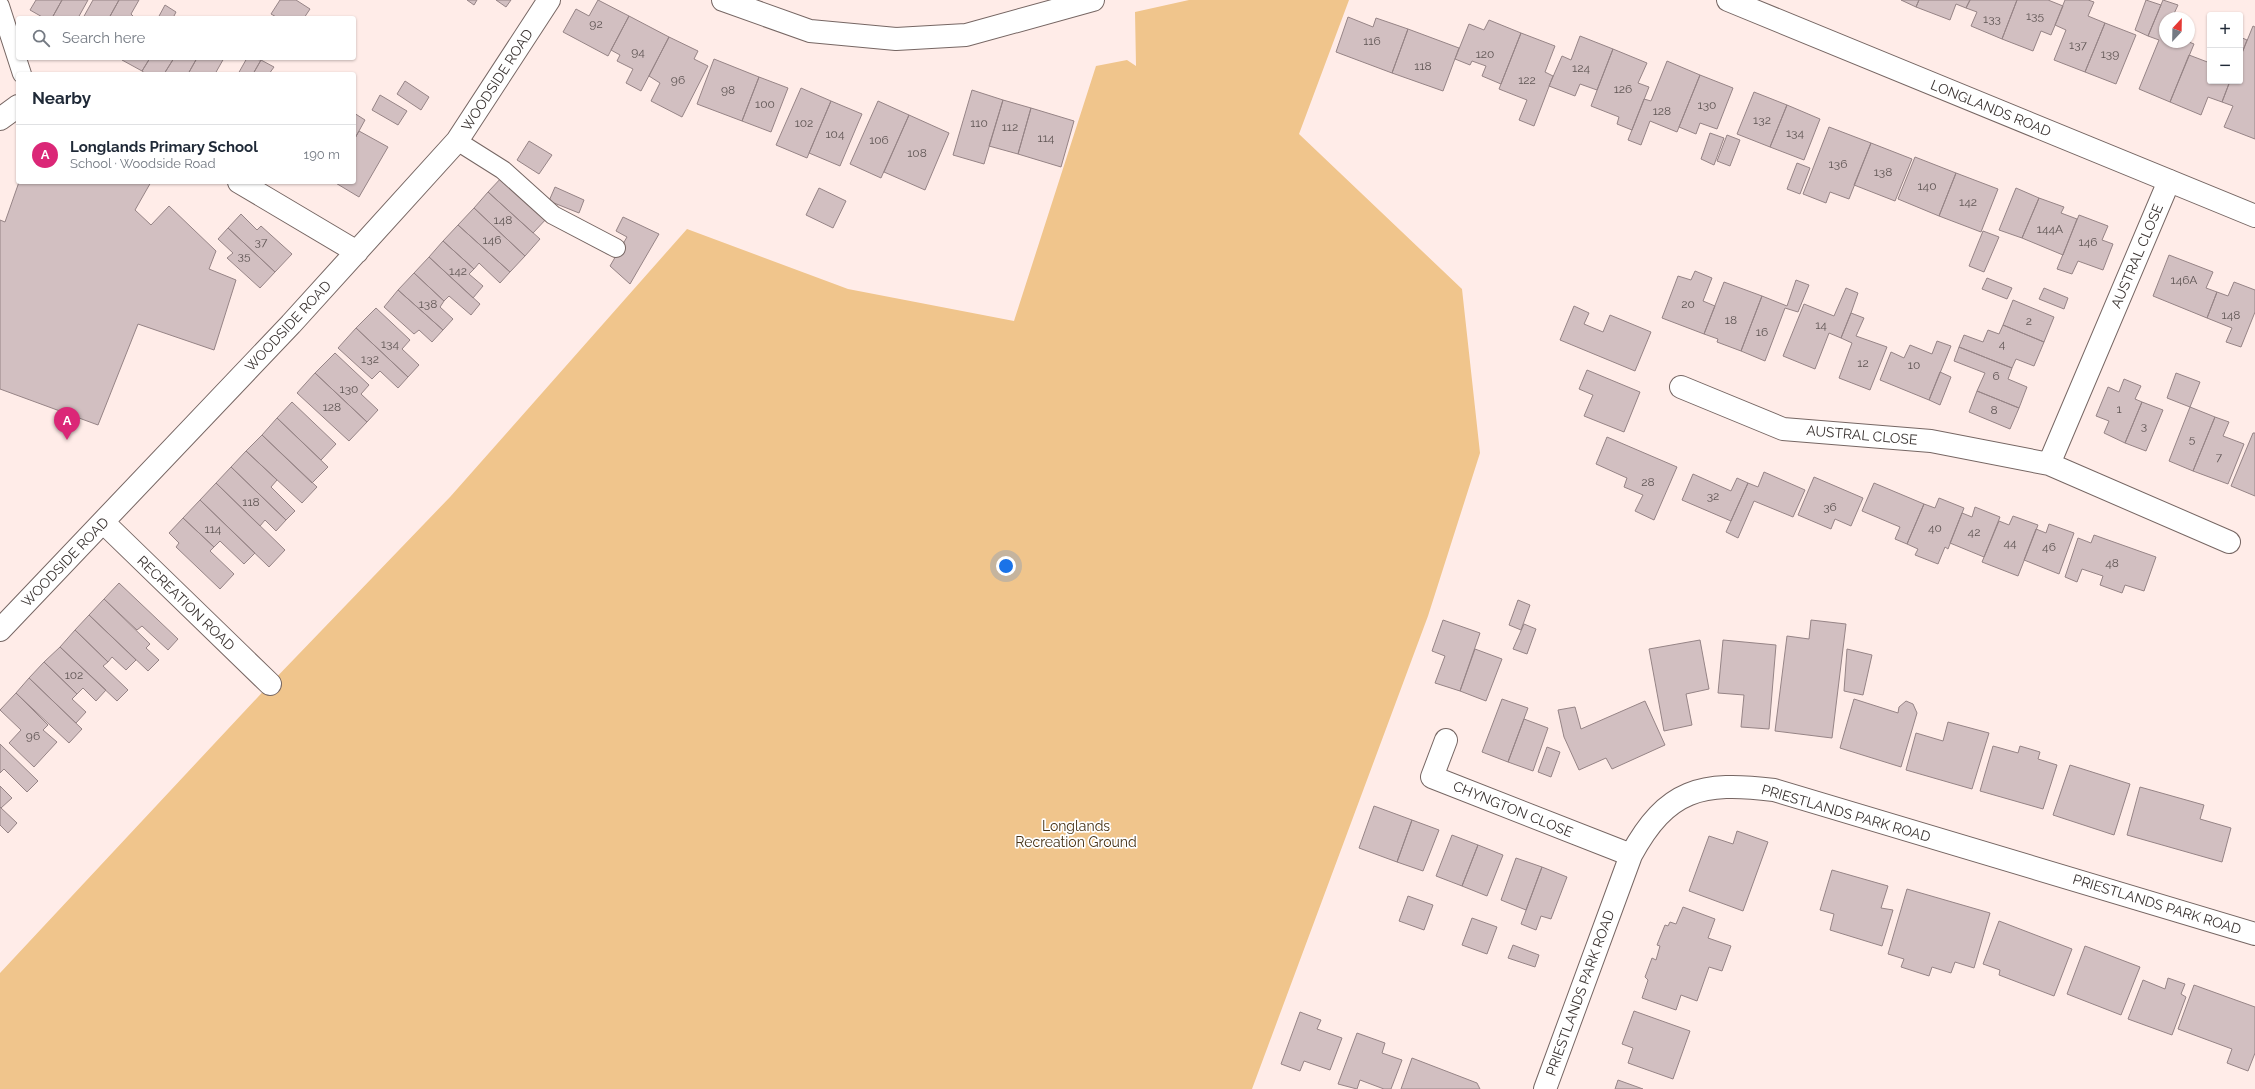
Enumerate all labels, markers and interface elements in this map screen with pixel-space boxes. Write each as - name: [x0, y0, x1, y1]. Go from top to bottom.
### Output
- house number: 135: [2026, 9, 2044, 23]
- house number: 133: [1983, 12, 2001, 26]
- north arrow: [2159, 12, 2195, 48]
- map controls: [2207, 12, 2243, 84]
- button: +: [2207, 12, 2243, 48]
- search box: [16, 16, 356, 60]
- house number: 92: [589, 17, 603, 31]
- street label: WOODSIDE ROAD: [458, 26, 536, 134]
- icon: search: [30, 27, 52, 49]
- text: Search here: [62, 29, 145, 47]
- house number: 116: [1363, 34, 1381, 48]
- house number: 137: [2069, 38, 2088, 52]
- house number: 94: [631, 45, 645, 59]
- house number: 120: [1476, 47, 1494, 61]
- house number: 139: [2101, 47, 2119, 61]
- button: −: [2207, 48, 2243, 84]
- house number: 118: [1414, 59, 1432, 73]
- house number: 124: [1572, 61, 1590, 75]
- house number: 96: [671, 73, 685, 87]
- house number: 122: [1518, 73, 1536, 87]
- street label: LONGLANDS ROAD: [1928, 77, 2054, 139]
- house number: 126: [1614, 82, 1632, 96]
- house number: 98: [721, 83, 735, 97]
- text: Nearby: [32, 88, 91, 108]
- house number: 100: [755, 97, 775, 111]
- house number: 130: [1698, 98, 1716, 112]
- house number: 128: [1653, 104, 1671, 118]
- house number: 132: [1753, 113, 1771, 127]
- house number: 102: [795, 116, 813, 130]
- house number: 110: [970, 116, 988, 130]
- house number: 112: [1002, 120, 1018, 134]
- house number: 134: [1786, 126, 1804, 140]
- house number: 104: [825, 127, 845, 141]
- house number: 114: [1038, 131, 1055, 145]
- house number: 106: [869, 133, 889, 147]
- text: Longlands Primary School: [70, 138, 258, 156]
- house number: 108: [907, 146, 927, 160]
- text: A: [41, 147, 49, 162]
- text: 190 m: [304, 147, 340, 162]
- text: School · Woodside Road: [70, 156, 215, 171]
- house number: 136: [1829, 157, 1847, 171]
- house number: 138: [1874, 165, 1892, 179]
- house number: 140: [1917, 179, 1937, 193]
- house number: 142: [1959, 195, 1977, 209]
- street label: AUSTRAL CLOSE: [2108, 202, 2166, 310]
- house number: 148: [494, 213, 512, 227]
- house number: 144A: [2037, 222, 2063, 236]
- house number: 146: [483, 233, 501, 247]
- house number: 37: [255, 235, 268, 249]
- house number: 146: [2079, 235, 2097, 249]
- house number: 35: [238, 249, 251, 263]
- house number: 142: [449, 264, 467, 278]
- house number: 146A: [2171, 273, 2197, 287]
- street label: WOODSIDE ROAD: [242, 277, 334, 375]
- house number: 138: [419, 297, 437, 311]
- house number: 20: [1681, 297, 1695, 311]
- house number: 148: [2222, 308, 2240, 322]
- house number: 18: [1725, 313, 1737, 327]
- house number: 2: [2026, 314, 2032, 328]
- house number: 14: [1815, 318, 1827, 332]
- house number: 16: [1756, 325, 1768, 339]
- house number: 134: [381, 337, 399, 351]
- house number: 4: [1999, 337, 2006, 351]
- house number: 132: [361, 352, 379, 366]
- house number: 12: [1857, 356, 1869, 370]
- house number: 10: [1908, 358, 1920, 372]
- house number: 6: [1992, 369, 2000, 383]
- house number: 130: [340, 382, 358, 396]
- house number: 128: [323, 400, 341, 414]
- house number: 1: [2116, 402, 2122, 416]
- house number: 8: [1990, 403, 1998, 417]
- pin: A: [54, 407, 80, 440]
- house number: 3: [2141, 419, 2147, 433]
- street label: AUSTRAL CLOSE: [1806, 422, 1918, 448]
- house number: 5: [2189, 432, 2196, 446]
- house number: 7: [2216, 450, 2223, 464]
- house number: 28: [1641, 475, 1655, 489]
- house number: 32: [1707, 489, 1719, 503]
- house number: 118: [242, 495, 260, 509]
- house number: 36: [1823, 500, 1837, 514]
- street label: WOODSIDE ROAD: [18, 514, 112, 610]
- house number: 40: [1928, 521, 1942, 535]
- house number: 114: [205, 522, 222, 536]
- house number: 42: [1968, 525, 1980, 539]
- house number: 44: [2003, 536, 2017, 550]
- house number: 46: [2042, 540, 2056, 554]
- street label: RECREATION ROAD: [134, 552, 238, 654]
- your location: [996, 556, 1016, 576]
- house number: 48: [2105, 556, 2119, 570]
- house number: 102: [65, 668, 83, 682]
- house number: 96: [26, 729, 40, 743]
- street label: CHYNGTON CLOSE: [1451, 778, 1575, 840]
- street label: PRIESTLANDS PARK ROAD: [1760, 781, 1932, 845]
- park label: Longlands Recreation Ground: [1015, 818, 1137, 850]
- street label: PRIESTLANDS PARK ROAD: [2071, 871, 2243, 937]
- street label: PRIESTLANDS PARK ROAD: [1543, 908, 1617, 1078]

